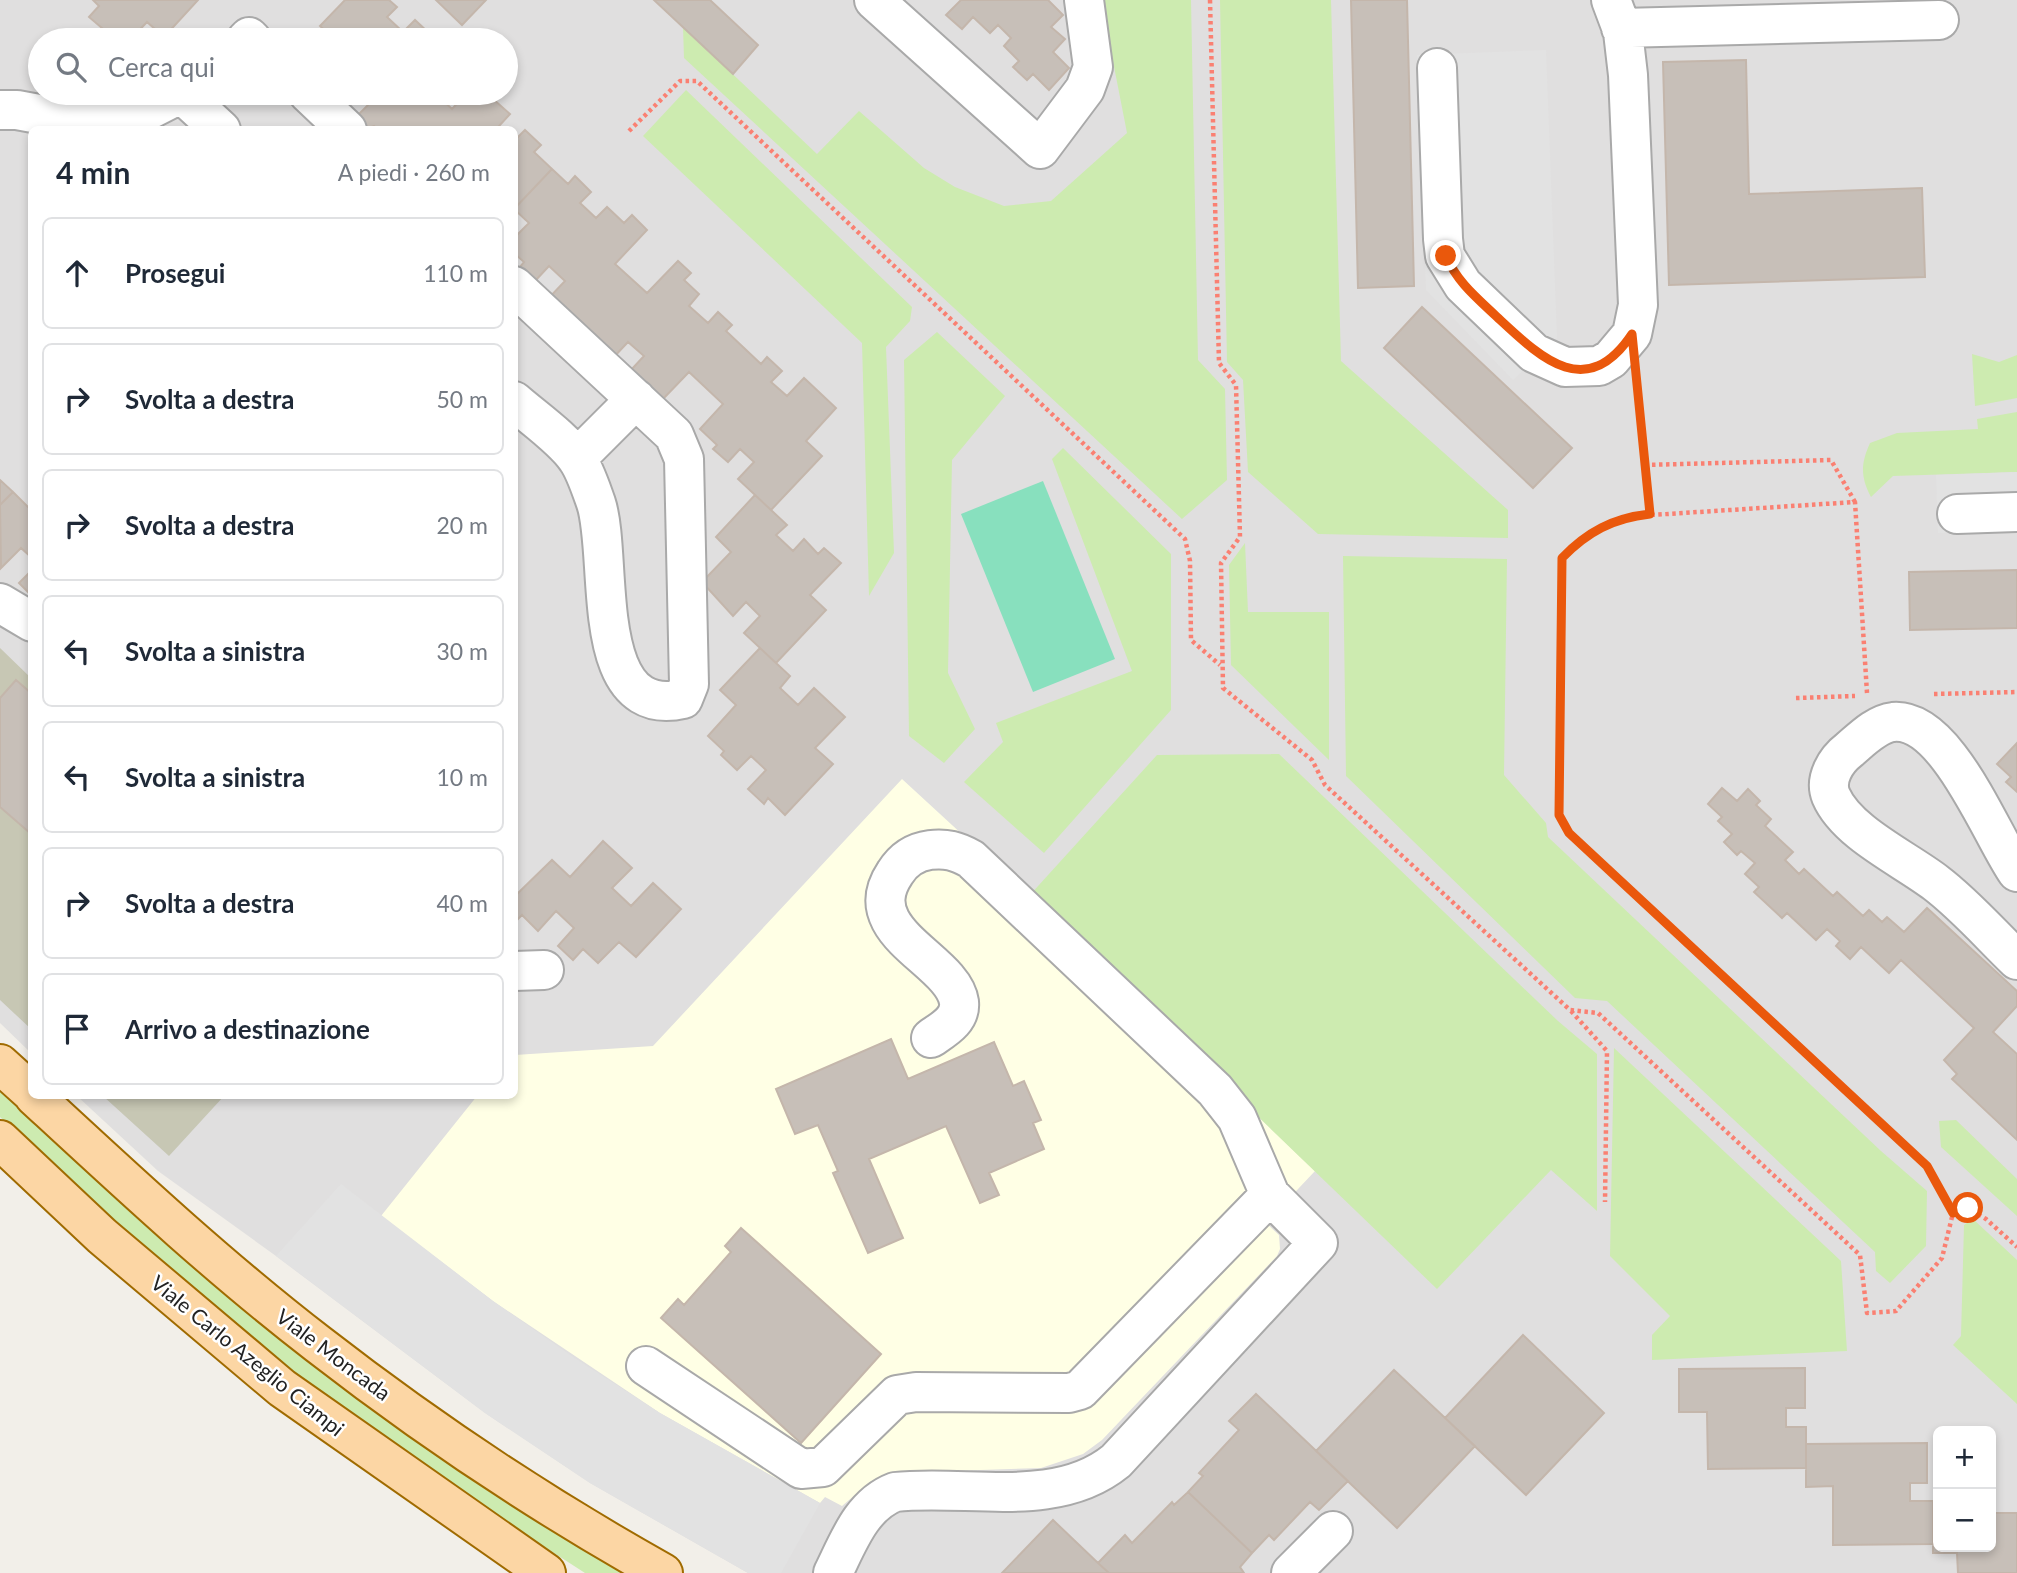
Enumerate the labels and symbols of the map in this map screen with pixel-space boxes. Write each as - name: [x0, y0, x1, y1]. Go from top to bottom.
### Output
- route end: [1430, 240, 1461, 271]
- route start: [1952, 1192, 1983, 1223]
- street label: Viale Carlo Azeglio Ciampi: [146, 1269, 350, 1441]
- street label: Viale Moncada: [272, 1303, 396, 1405]

